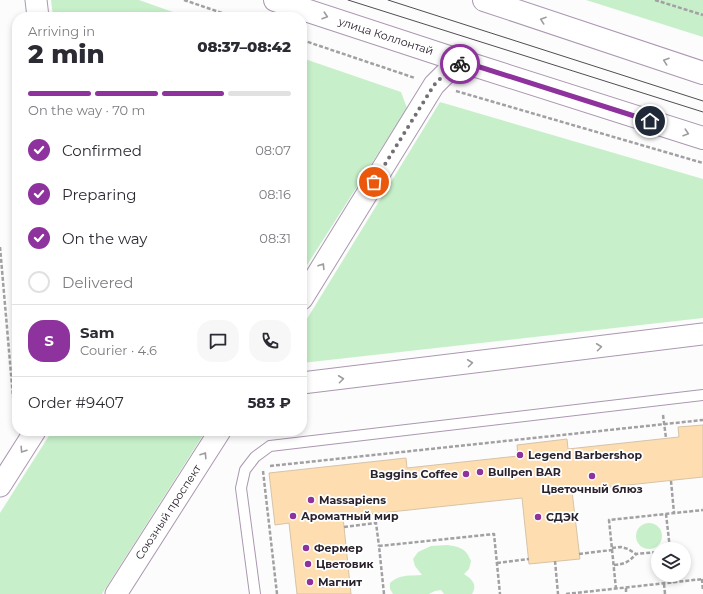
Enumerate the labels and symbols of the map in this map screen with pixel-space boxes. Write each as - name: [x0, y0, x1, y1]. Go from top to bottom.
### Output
- one-way arrow: [322, 12, 329, 20]
- street label: улица Коллонтай: [336, 14, 435, 58]
- one-way arrow: [539, 16, 546, 24]
- courier: [440, 44, 480, 84]
- one-way arrow: [663, 57, 670, 66]
- pin: [633, 104, 667, 138]
- one-way arrow: [683, 128, 690, 137]
- pin: [357, 165, 391, 199]
- one-way arrow: [318, 263, 325, 270]
- one-way arrow: [596, 343, 602, 352]
- one-way arrow: [467, 359, 473, 368]
- one-way arrow: [338, 375, 344, 384]
- one-way arrow: [20, 446, 28, 453]
- place label: Legend Barbershop: [528, 448, 642, 462]
- marker: Legend Barbershop: [515, 450, 525, 460]
- one-way arrow: [200, 452, 207, 459]
- street label: Союзный проспект: [132, 461, 204, 562]
- place label: Bullpen BAR: [488, 465, 561, 479]
- place label: Baggins Coffee: [370, 467, 458, 481]
- marker: Bullpen BAR: [475, 467, 485, 477]
- marker: Baggins Coffee: [461, 469, 471, 479]
- marker: Цветочный блюз: [587, 471, 597, 481]
- place label: Цветочный блюз: [541, 482, 643, 496]
- place label: Massapiens: [319, 493, 386, 507]
- marker: Massapiens: [306, 495, 316, 505]
- place label: Ароматный мир: [301, 509, 399, 523]
- place label: СДЭК: [546, 510, 579, 524]
- marker: Ароматный мир: [288, 511, 298, 521]
- marker: СДЭК: [533, 512, 543, 522]
- place label: Фермер: [314, 541, 363, 555]
- marker: Фермер: [301, 543, 311, 553]
- place label: Цветовик: [316, 557, 374, 571]
- marker: Цветовик: [303, 559, 313, 569]
- place label: Магнит: [318, 575, 362, 589]
- marker: Магнит: [305, 577, 315, 587]

